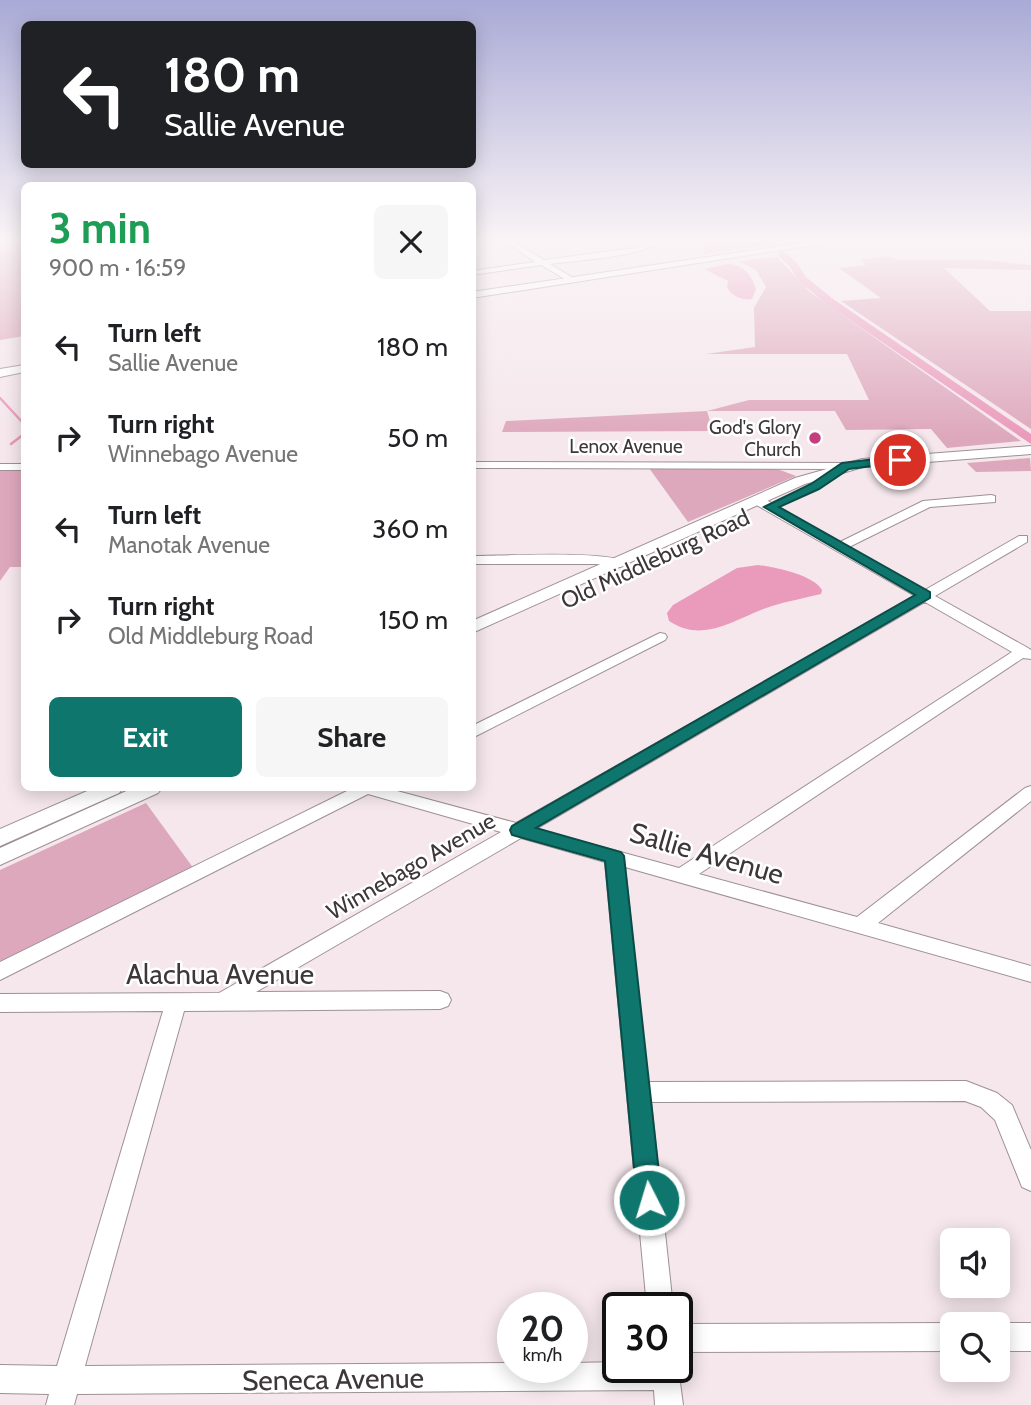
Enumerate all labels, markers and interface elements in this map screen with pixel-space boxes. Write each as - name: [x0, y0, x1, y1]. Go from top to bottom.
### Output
- text: 180 m: [164, 45, 300, 104]
- icon: left: [49, 49, 140, 140]
- text: Sallie Avenue: [164, 105, 345, 144]
- text: 3 min: [49, 202, 151, 254]
- button: close: [374, 205, 448, 279]
- text: 900 m · 16:59: [49, 254, 186, 282]
- text: Turn left: [108, 317, 201, 349]
- icon: left: [49, 328, 87, 366]
- text: 180 m: [377, 331, 448, 363]
- text: Sallie Avenue: [108, 349, 238, 377]
- text: Turn right: [108, 408, 214, 440]
- place label: God's Glory Church: [709, 416, 801, 461]
- icon: right: [49, 419, 87, 457]
- text: 50 m: [387, 422, 448, 454]
- marker: God's Glory Church: [807, 430, 823, 446]
- pin: [870, 430, 930, 490]
- street label: Lenox Avenue: [569, 435, 683, 458]
- text: Winnebago Avenue: [108, 440, 298, 468]
- icon: arrive: [881, 441, 919, 479]
- text: Turn left: [108, 499, 201, 531]
- street label: Old Middleburg Road: [556, 503, 754, 615]
- icon: left: [49, 510, 87, 548]
- text: 360 m: [372, 513, 448, 545]
- text: Manotak Avenue: [108, 531, 270, 559]
- text: Turn right: [108, 590, 214, 622]
- icon: right: [49, 601, 87, 639]
- text: 150 m: [379, 604, 448, 636]
- text: Old Middleburg Road: [108, 622, 313, 650]
- button: Exit: [49, 697, 242, 777]
- button: Share: [256, 697, 448, 777]
- street label: Winnebago Avenue: [322, 806, 500, 926]
- street label: Sallie Avenue: [626, 815, 788, 891]
- street label: Alachua Avenue: [126, 957, 314, 991]
- position arrow: [612, 1163, 686, 1237]
- map controls: [940, 1228, 1010, 1382]
- button: sound: [940, 1228, 1010, 1298]
- speed limit sign: 30: [602, 1292, 693, 1383]
- text: 20: [521, 1307, 564, 1350]
- button: search: [940, 1312, 1010, 1382]
- text: km/h: [523, 1344, 562, 1366]
- street label: Seneca Avenue: [242, 1360, 424, 1398]

